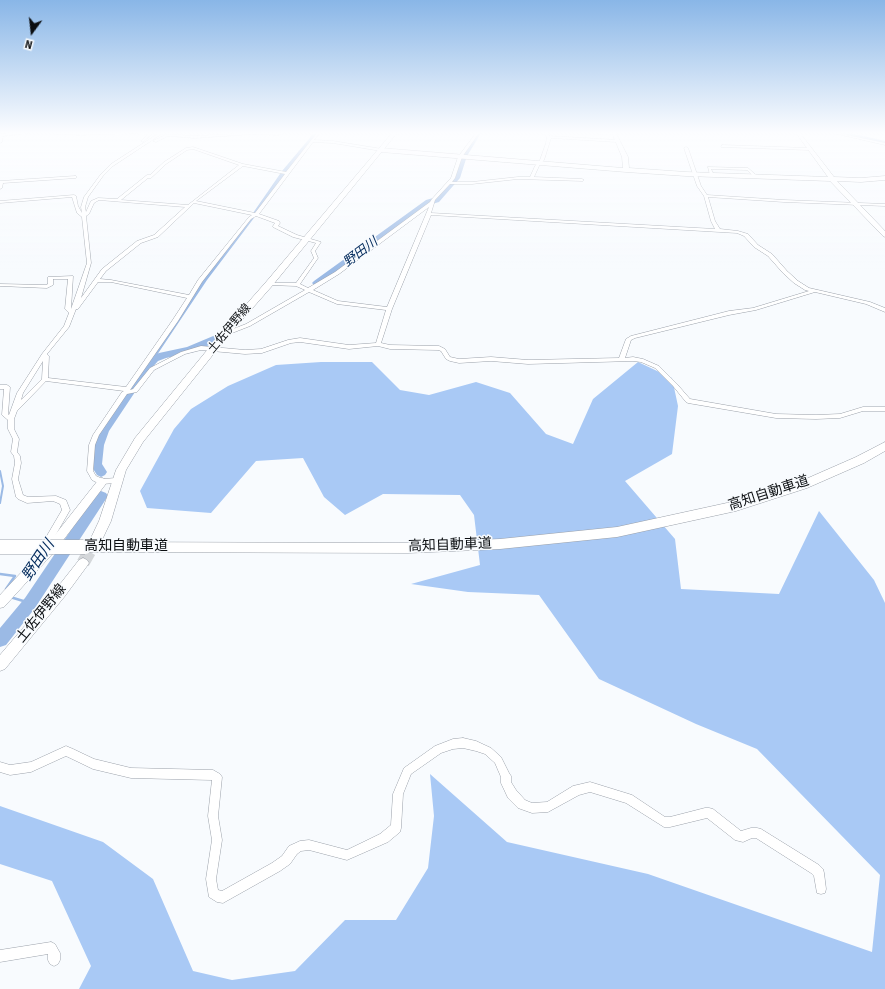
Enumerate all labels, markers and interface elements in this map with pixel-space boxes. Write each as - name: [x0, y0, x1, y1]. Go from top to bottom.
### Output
- north arrow: [12, 12, 52, 52]
- text: N: [23, 36, 34, 52]
- water label: 野田川: [341, 235, 381, 271]
- street label: 土佐伊野線: [205, 301, 255, 357]
- street label: 高知自動車道: [726, 473, 812, 515]
- street label: 高知自動車道: [408, 536, 492, 556]
- water label: 野田川: [19, 537, 59, 585]
- street label: 高知自動車道: [84, 539, 168, 555]
- street label: 土佐伊野線: [13, 582, 71, 646]

